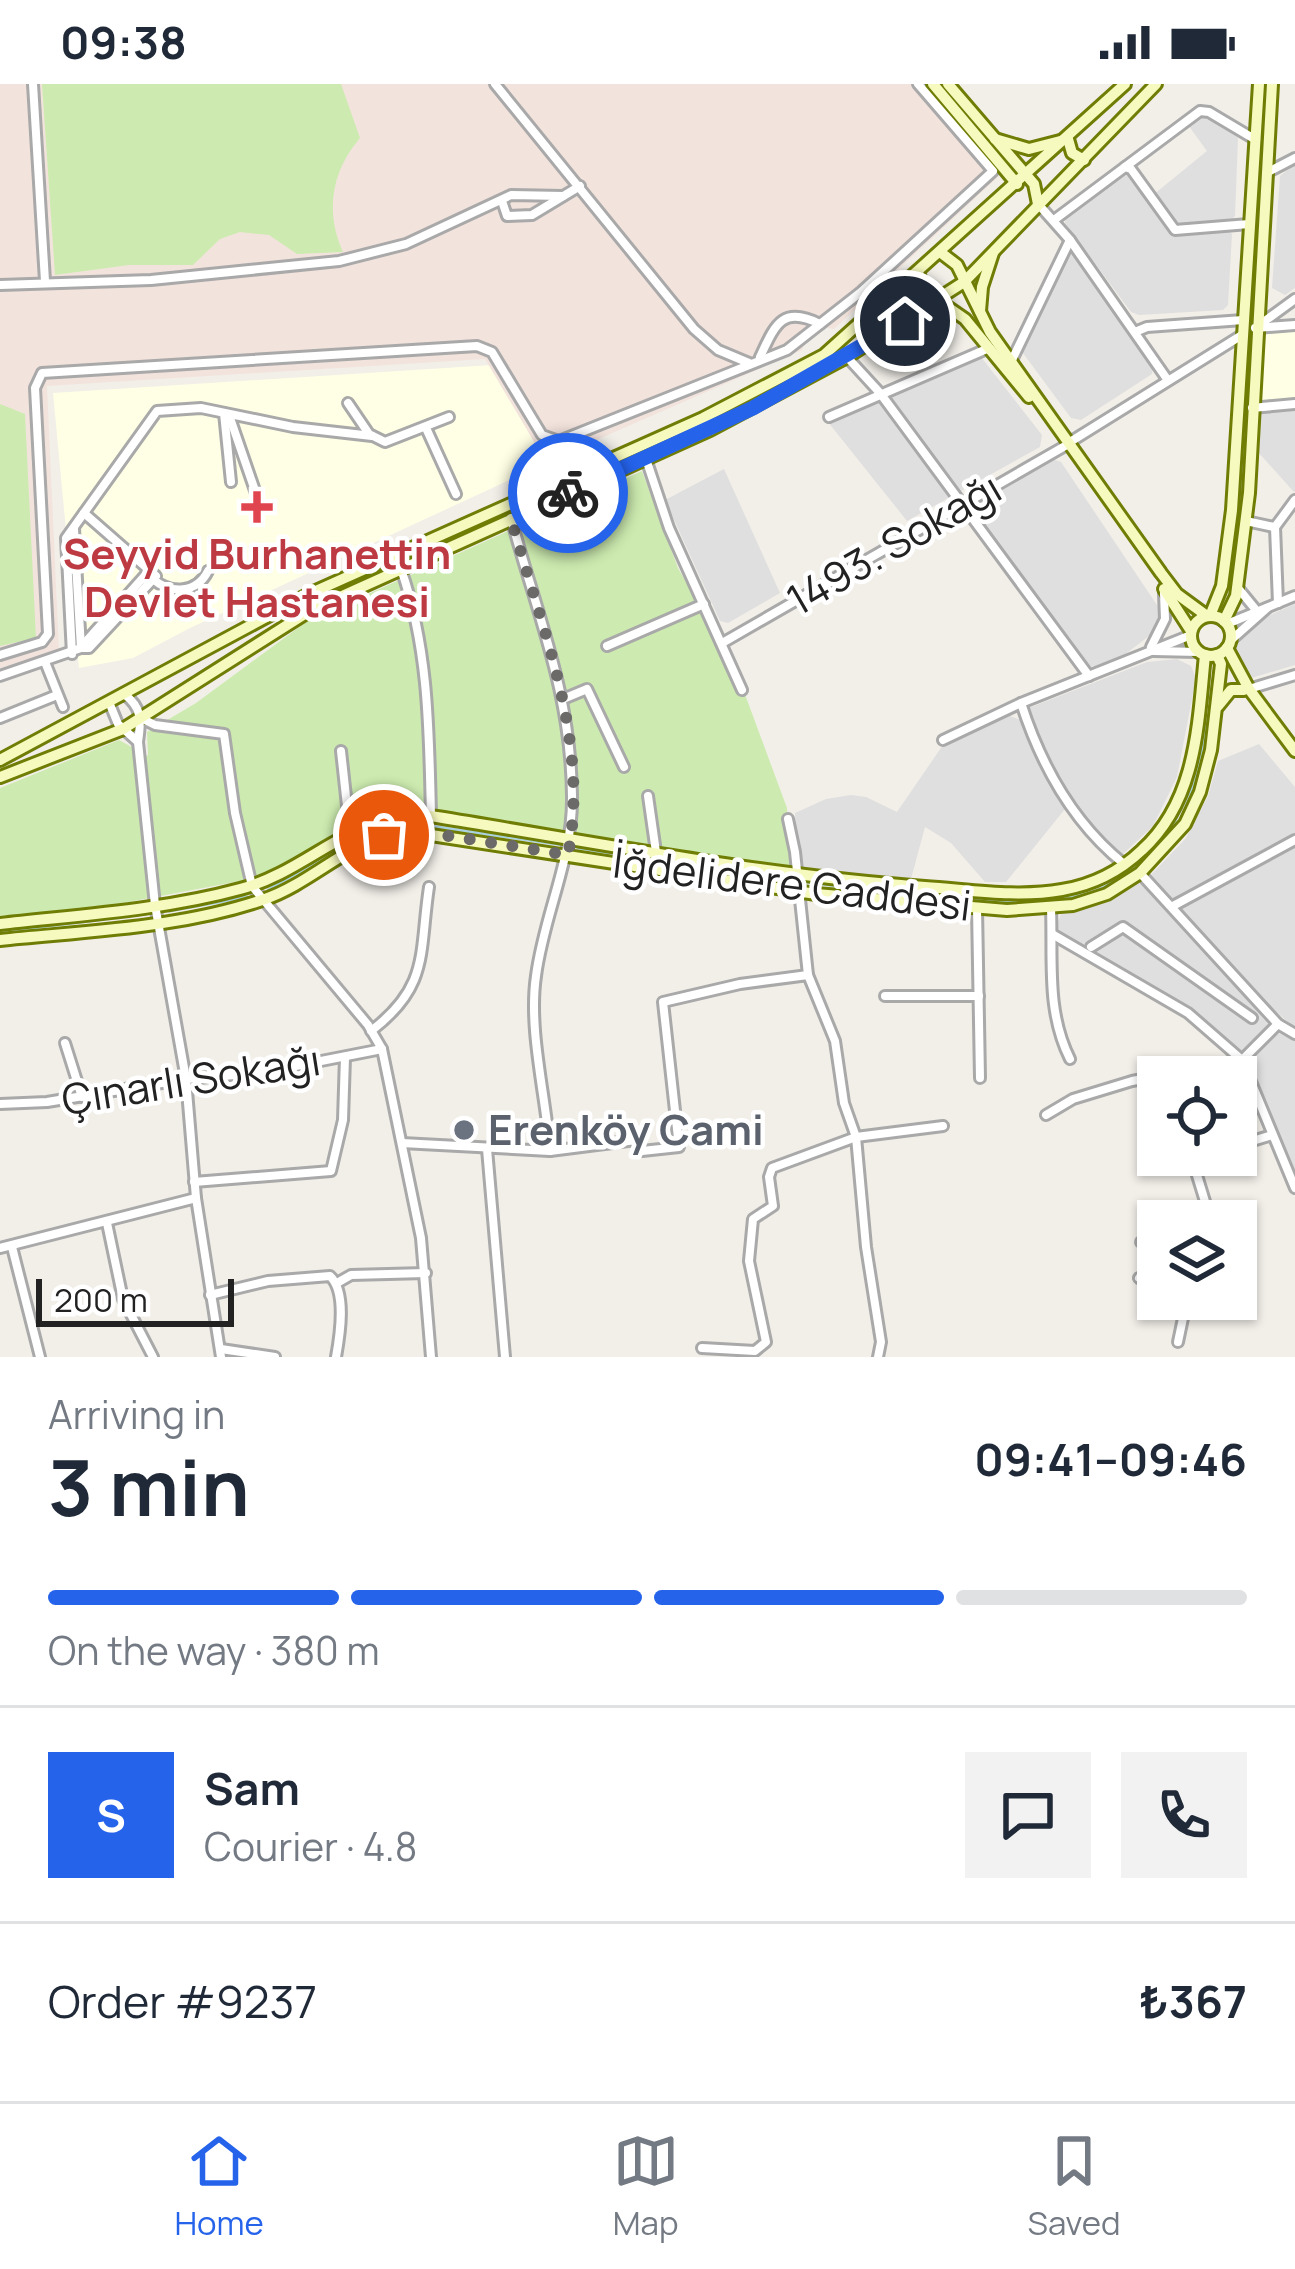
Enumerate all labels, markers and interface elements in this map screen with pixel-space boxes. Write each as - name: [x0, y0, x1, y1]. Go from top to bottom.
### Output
- text: 09:38: [60, 11, 187, 73]
- pin: [854, 270, 956, 372]
- icon: home: [872, 288, 938, 354]
- courier: [508, 433, 628, 553]
- street label: 1493. Sokağı: [776, 458, 1011, 628]
- icon: bike: [535, 460, 601, 526]
- marker: Seyyid Burhanettin Devlet Hastanesi: [241, 491, 273, 523]
- place label: Seyyid Burhanettin Devlet Hastanesi: [63, 524, 451, 630]
- pin: [333, 784, 435, 886]
- icon: bag: [351, 802, 417, 868]
- street label: İğdelidere Caddesi: [610, 832, 975, 934]
- street label: Çınarlı Sokağı: [57, 1030, 324, 1128]
- map controls: [1137, 1056, 1257, 1320]
- button: locate: [1137, 1056, 1257, 1176]
- place label: Erenköy Cami: [488, 1100, 764, 1158]
- marker: Erenköy Cami: [451, 1117, 477, 1143]
- button: layers: [1137, 1200, 1257, 1320]
- scale bar: [36, 1273, 234, 1326]
- text: 200 m: [54, 1277, 148, 1322]
- text: Arriving in: [48, 1387, 225, 1441]
- text: 09:41–09:46: [974, 1428, 1247, 1490]
- text: 3 min: [48, 1433, 250, 1539]
- text: On the way · 380 m: [48, 1623, 380, 1677]
- button: chat: [965, 1752, 1091, 1878]
- button: phone: [1121, 1752, 1247, 1878]
- text: Sam: [204, 1757, 300, 1819]
- text: S: [96, 1784, 126, 1846]
- text: Courier · 4.8: [204, 1819, 417, 1873]
- text: Order #9237: [48, 1970, 317, 2032]
- text: ₺367: [1139, 1970, 1247, 2032]
- tab: Home: [174, 2128, 264, 2245]
- tab: Map: [613, 2128, 679, 2245]
- tab: Saved: [1028, 2128, 1121, 2245]

